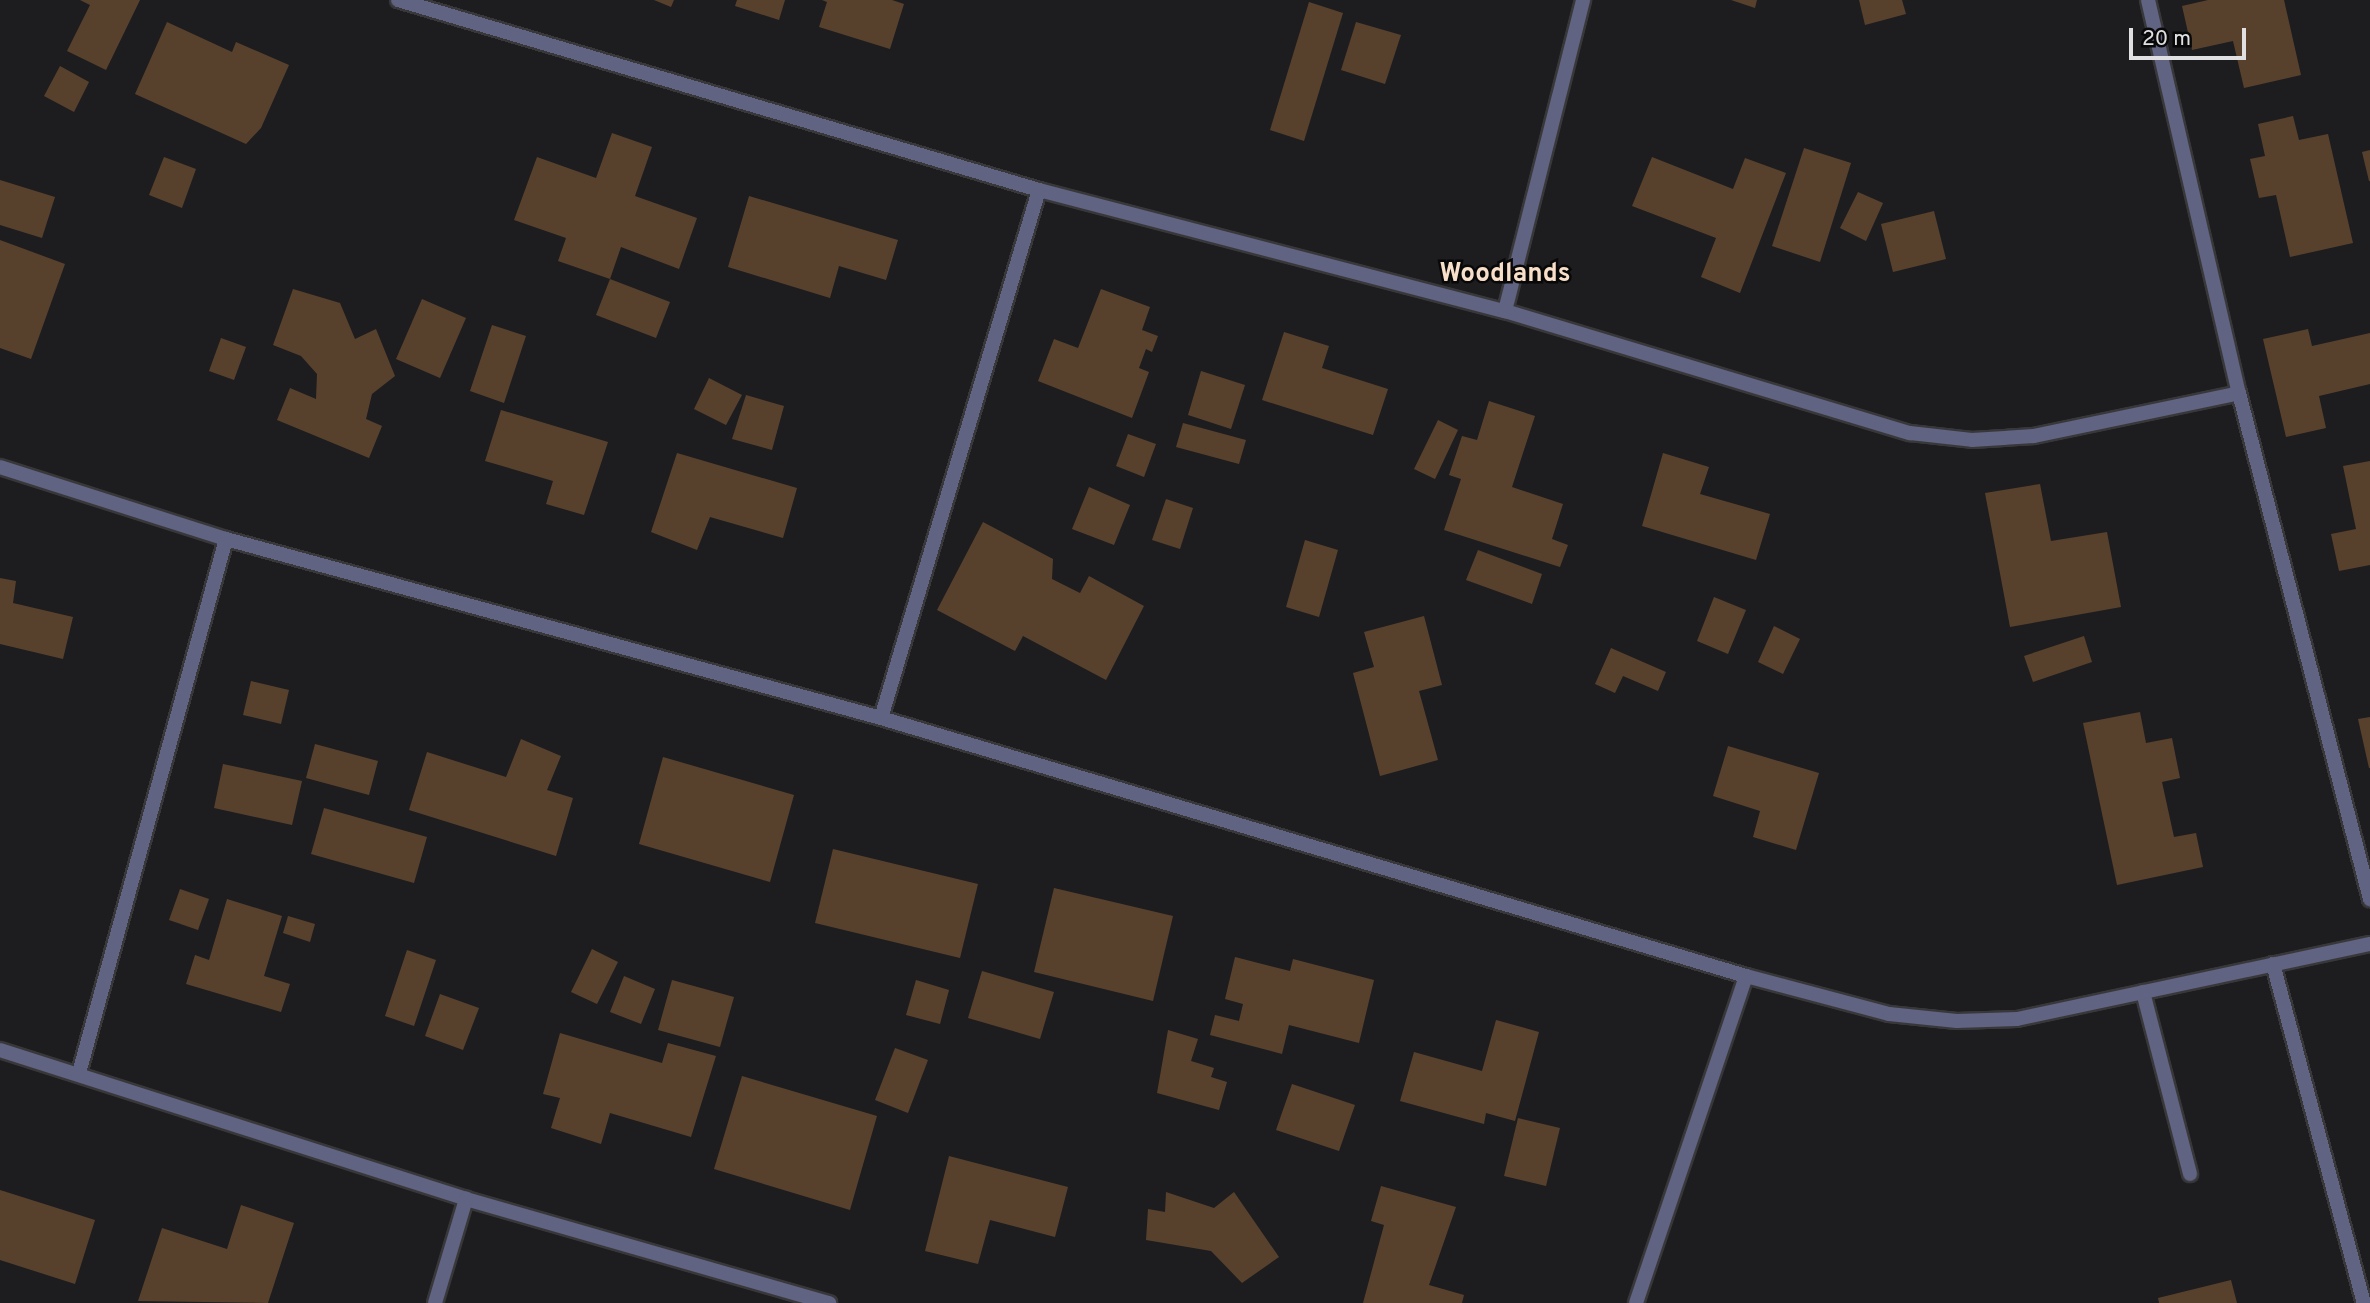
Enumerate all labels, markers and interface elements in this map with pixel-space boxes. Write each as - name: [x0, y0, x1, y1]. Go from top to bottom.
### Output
- scale bar: [2132, 14, 2249, 58]
- text: 20 m: [2142, 26, 2191, 53]
- district label: Woodlands: [1439, 259, 1571, 291]

